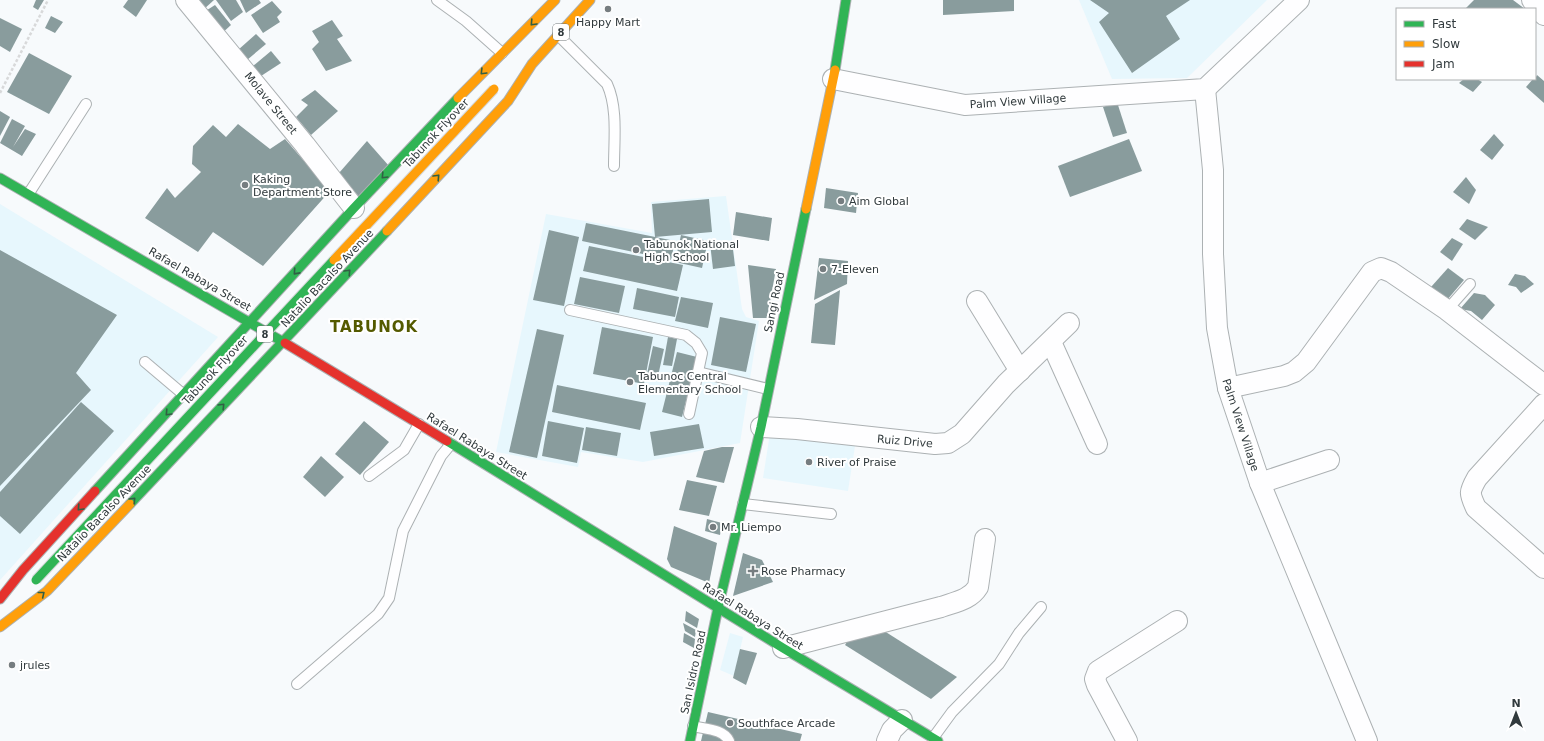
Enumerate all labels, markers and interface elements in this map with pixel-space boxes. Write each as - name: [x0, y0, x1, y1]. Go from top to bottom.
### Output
- marker: Happy Mart: [603, 4, 613, 14]
- legend: [1396, 8, 1536, 80]
- place label: Happy Mart: [576, 16, 641, 29]
- text: Fast: [1432, 17, 1456, 31]
- one-way arrow: [530, 18, 538, 26]
- road number: 8: [553, 24, 569, 40]
- text: Slow: [1432, 37, 1460, 51]
- text: Jam: [1431, 57, 1455, 71]
- one-way arrow: [480, 67, 488, 75]
- street label: Molave Street: [242, 70, 300, 138]
- street label: Palm View Village: [969, 92, 1067, 111]
- street label: Tabunok Flyover: [400, 96, 472, 171]
- one-way arrow: [381, 171, 388, 179]
- place label: Kaking Department Store: [253, 173, 352, 199]
- one-way arrow: [432, 175, 439, 182]
- marker: Kaking Department Store: [240, 180, 250, 190]
- place label: Aim Global: [849, 195, 909, 208]
- marker: Aim Global: [836, 196, 846, 206]
- street label: Natalio Bacalso Avenue: [279, 226, 376, 330]
- place label: Tabunok National High School: [643, 238, 739, 264]
- street label: Rafael Rabaya Street: [146, 245, 254, 314]
- marker: Tabunok National High School: [631, 245, 641, 255]
- place label: 7-Eleven: [831, 263, 879, 276]
- marker: 7-Eleven: [818, 264, 828, 274]
- one-way arrow: [293, 267, 300, 275]
- one-way arrow: [344, 270, 351, 277]
- street label: Sangi Road: [762, 271, 787, 334]
- district label: TABUNOK: [330, 318, 418, 336]
- road number: 8: [257, 326, 273, 342]
- street label: Tabunok Flyover: [179, 333, 251, 408]
- place label: Tabunoc Central Elementary School: [637, 370, 741, 396]
- marker: Tabunoc Central Elementary School: [625, 377, 635, 387]
- street label: Palm View Village: [1219, 377, 1262, 473]
- one-way arrow: [217, 403, 225, 411]
- one-way arrow: [165, 408, 173, 416]
- street label: Rafael Rabaya Street: [424, 410, 530, 483]
- street label: Ruiz Drive: [877, 433, 934, 450]
- place label: River of Praise: [817, 456, 897, 469]
- marker: River of Praise: [804, 457, 814, 467]
- street label: Natalio Bacalso Avenue: [55, 462, 154, 564]
- one-way arrow: [128, 497, 136, 505]
- one-way arrow: [77, 504, 84, 511]
- place label: Mr. Liempo: [721, 521, 782, 534]
- marker: Mr. Liempo: [708, 522, 718, 532]
- place label: Rose Pharmacy: [761, 565, 846, 578]
- marker: Rose Pharmacy: [748, 566, 758, 576]
- street label: Rafael Rabaya Street: [700, 580, 806, 653]
- one-way arrow: [38, 592, 45, 599]
- street label: San Isidro Road: [678, 629, 709, 715]
- place label: jrules: [19, 659, 50, 672]
- marker: jrules: [7, 660, 17, 670]
- north arrow: [1496, 693, 1536, 733]
- text: N: [1511, 697, 1521, 710]
- place label: Southface Arcade: [738, 717, 835, 730]
- marker: Southface Arcade: [725, 718, 735, 728]

